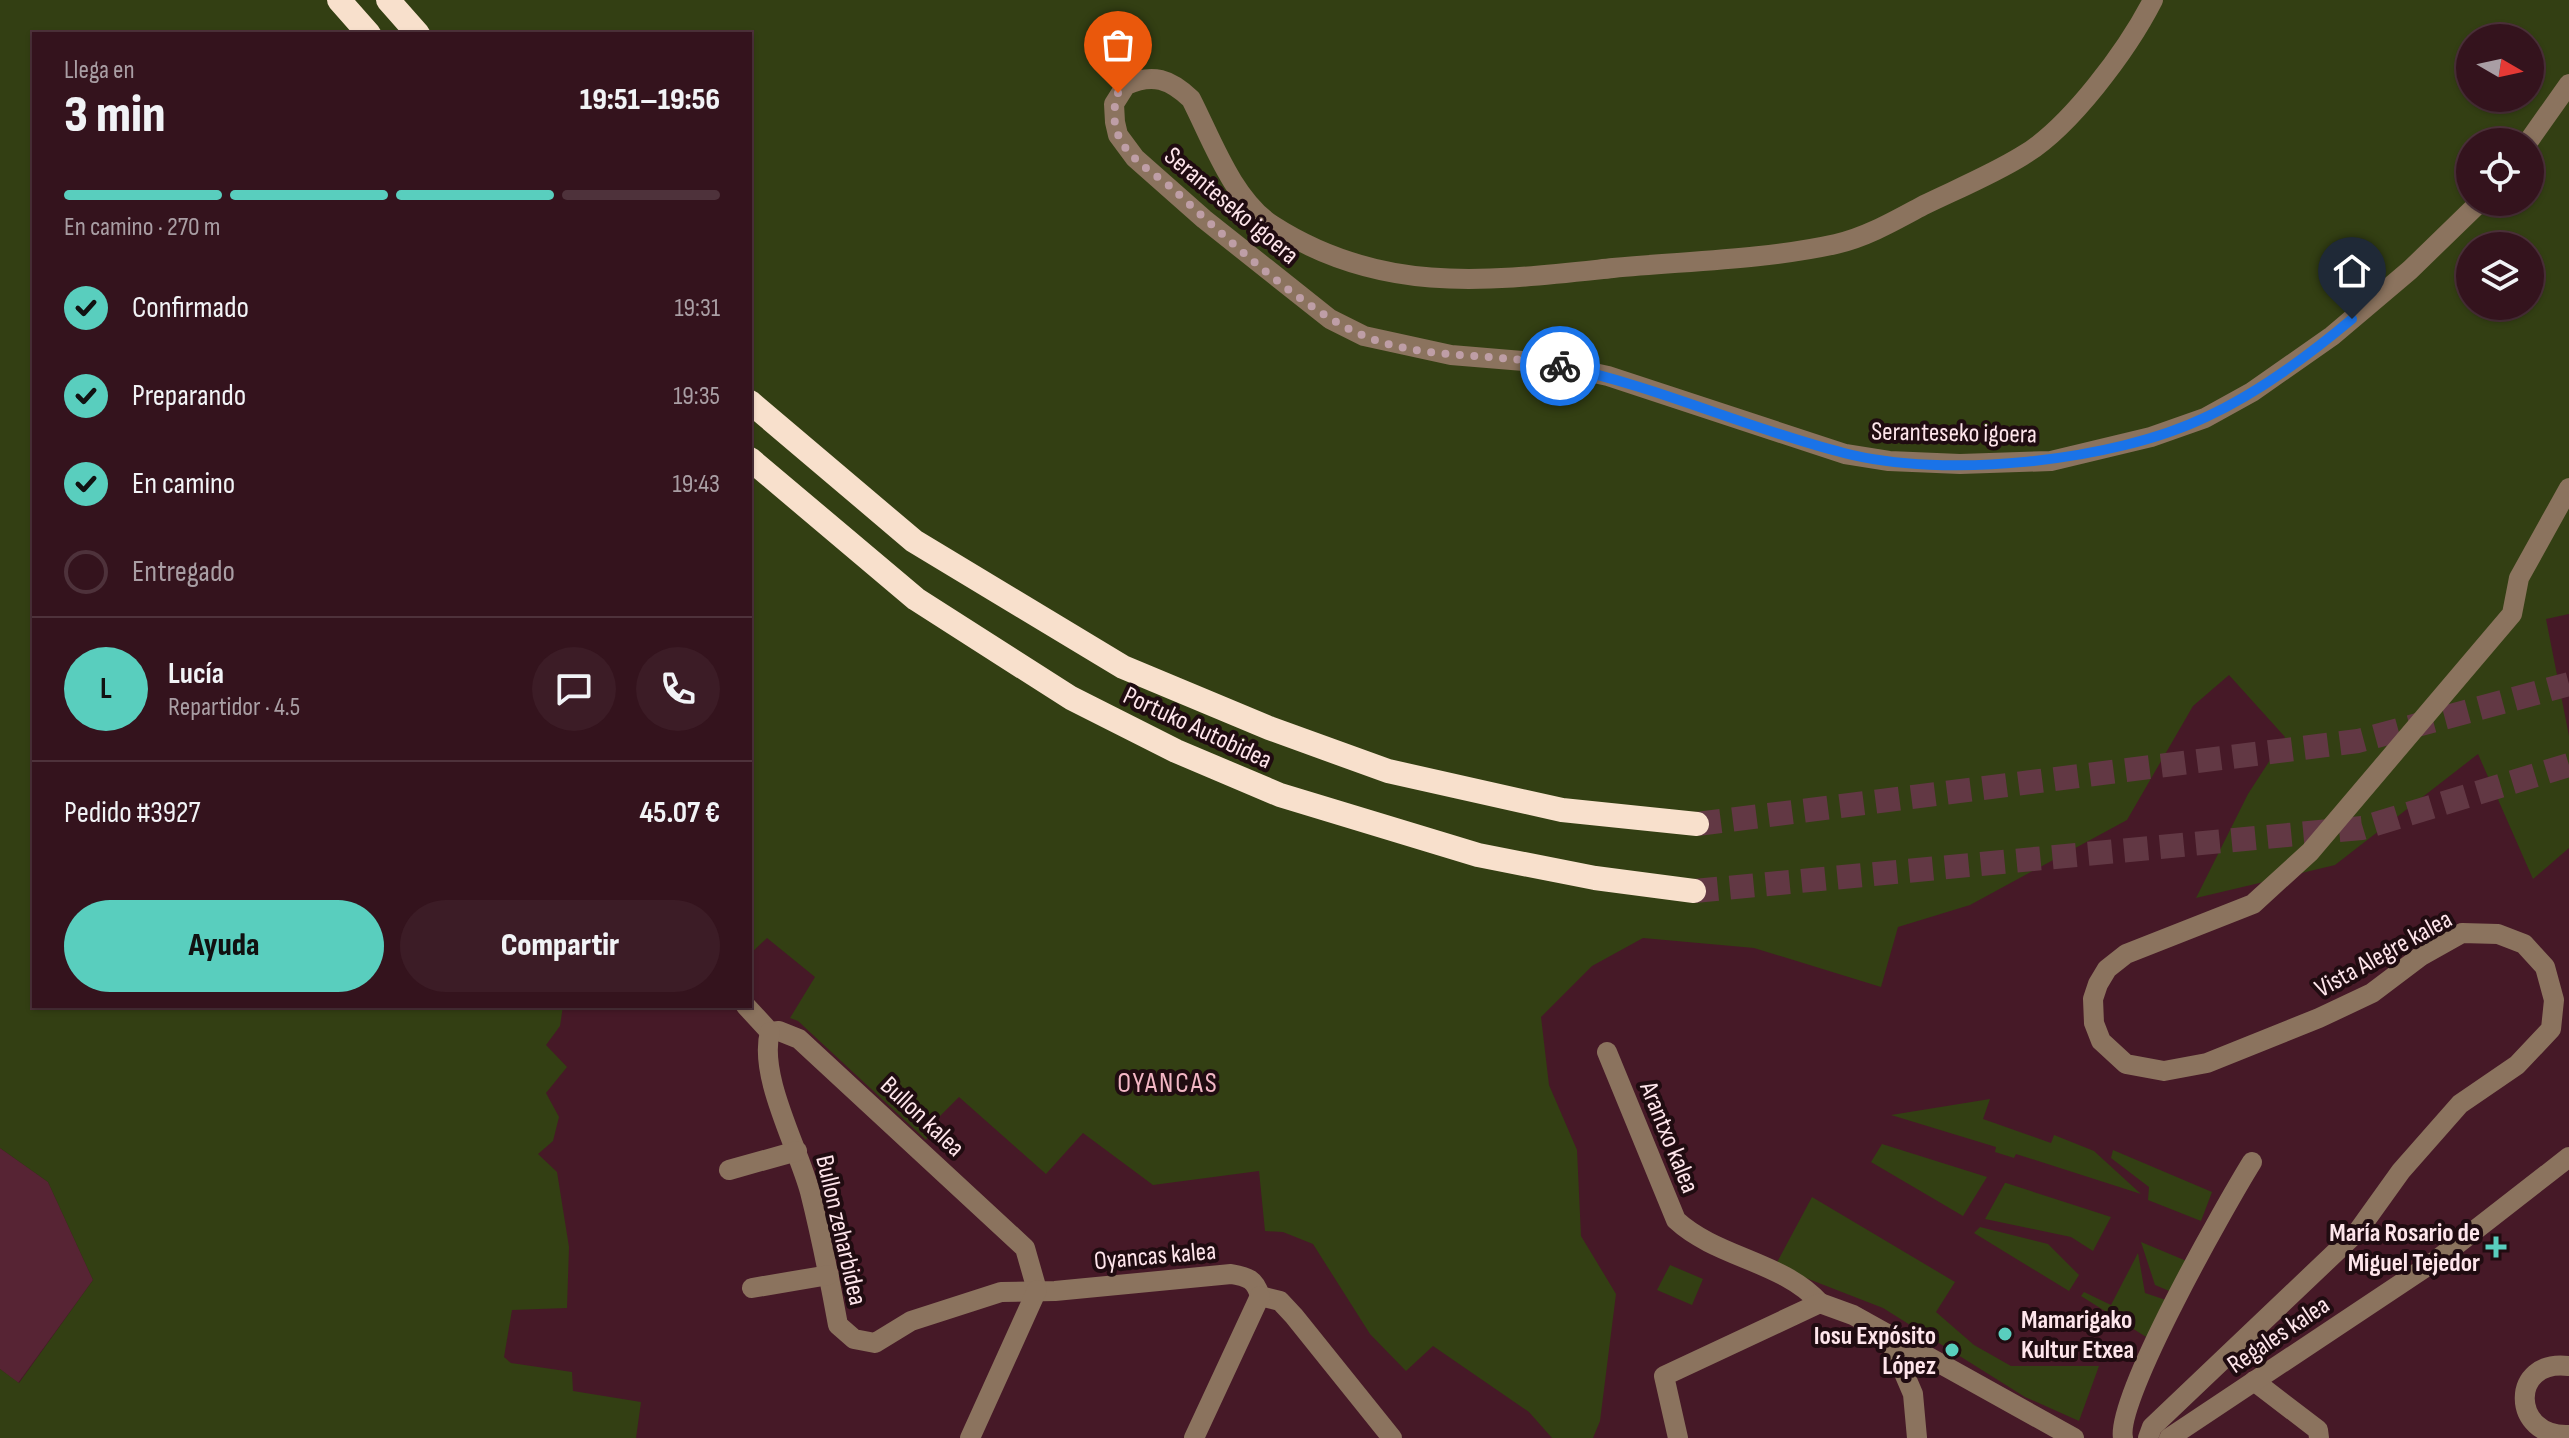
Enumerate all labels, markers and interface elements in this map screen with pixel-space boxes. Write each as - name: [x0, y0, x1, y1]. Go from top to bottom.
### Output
- pin: [1084, 11, 1152, 93]
- icon: bag: [1096, 23, 1140, 67]
- north arrow: [2456, 24, 2544, 112]
- map controls: [2456, 24, 2544, 320]
- text: Llega en: [64, 55, 135, 86]
- text: 19:51–19:56: [580, 82, 720, 118]
- text: 3 min: [64, 84, 166, 147]
- button: locate: [2456, 128, 2544, 216]
- street label: Seranteseko igoera: [1158, 141, 1304, 271]
- text: En camino · 270 m: [64, 212, 220, 243]
- button: layers: [2456, 232, 2544, 320]
- pin: [2318, 237, 2386, 319]
- icon: home: [2330, 249, 2374, 293]
- icon: check: [64, 286, 108, 330]
- text: Confirmado: [132, 290, 249, 326]
- text: 19:31: [674, 293, 720, 324]
- courier: [1520, 326, 1600, 406]
- icon: bike: [1538, 344, 1582, 388]
- icon: check: [64, 374, 108, 418]
- text: Preparando: [132, 378, 246, 414]
- text: 19:35: [673, 381, 720, 412]
- street label: Seranteseko igoera: [1871, 417, 2037, 450]
- icon: check: [64, 462, 108, 506]
- text: En camino: [132, 466, 235, 502]
- text: 19:43: [673, 469, 720, 500]
- text: Entregado: [132, 554, 235, 590]
- button: chat: [532, 647, 616, 731]
- button: phone: [636, 647, 720, 731]
- text: Lucía: [168, 656, 224, 692]
- text: L: [100, 671, 112, 707]
- street label: Portuko Autobidea: [1118, 680, 1277, 776]
- text: Repartidor · 4.5: [168, 692, 300, 723]
- text: Pedido #3927: [64, 795, 200, 831]
- text: 45.07 €: [639, 795, 720, 831]
- button: Ayuda: [64, 900, 384, 992]
- button: Compartir: [400, 900, 720, 992]
- street label: Vista Alegre kalea: [2310, 904, 2458, 1005]
- district label: OYANCAS: [1117, 1067, 1219, 1100]
- street label: Bullon kalea: [874, 1070, 970, 1164]
- street label: Arantxo kalea: [1632, 1076, 1705, 1198]
- street label: Bullon zeharbidea: [808, 1152, 873, 1308]
- place label: María Rosario de Miguel Tejedor: [2329, 1218, 2480, 1279]
- street label: Oyancas kalea: [1093, 1236, 1217, 1277]
- marker: María Rosario de Miguel Tejedor: [2487, 1238, 2505, 1256]
- street label: Regales kalea: [2222, 1290, 2336, 1381]
- place label: Mamarigako Kultur Etxea: [2021, 1305, 2134, 1366]
- place label: Iosu Expósito López: [1814, 1321, 1936, 1382]
- marker: Mamarigako Kultur Etxea: [1996, 1325, 2014, 1343]
- marker: Iosu Expósito López: [1943, 1341, 1961, 1359]

